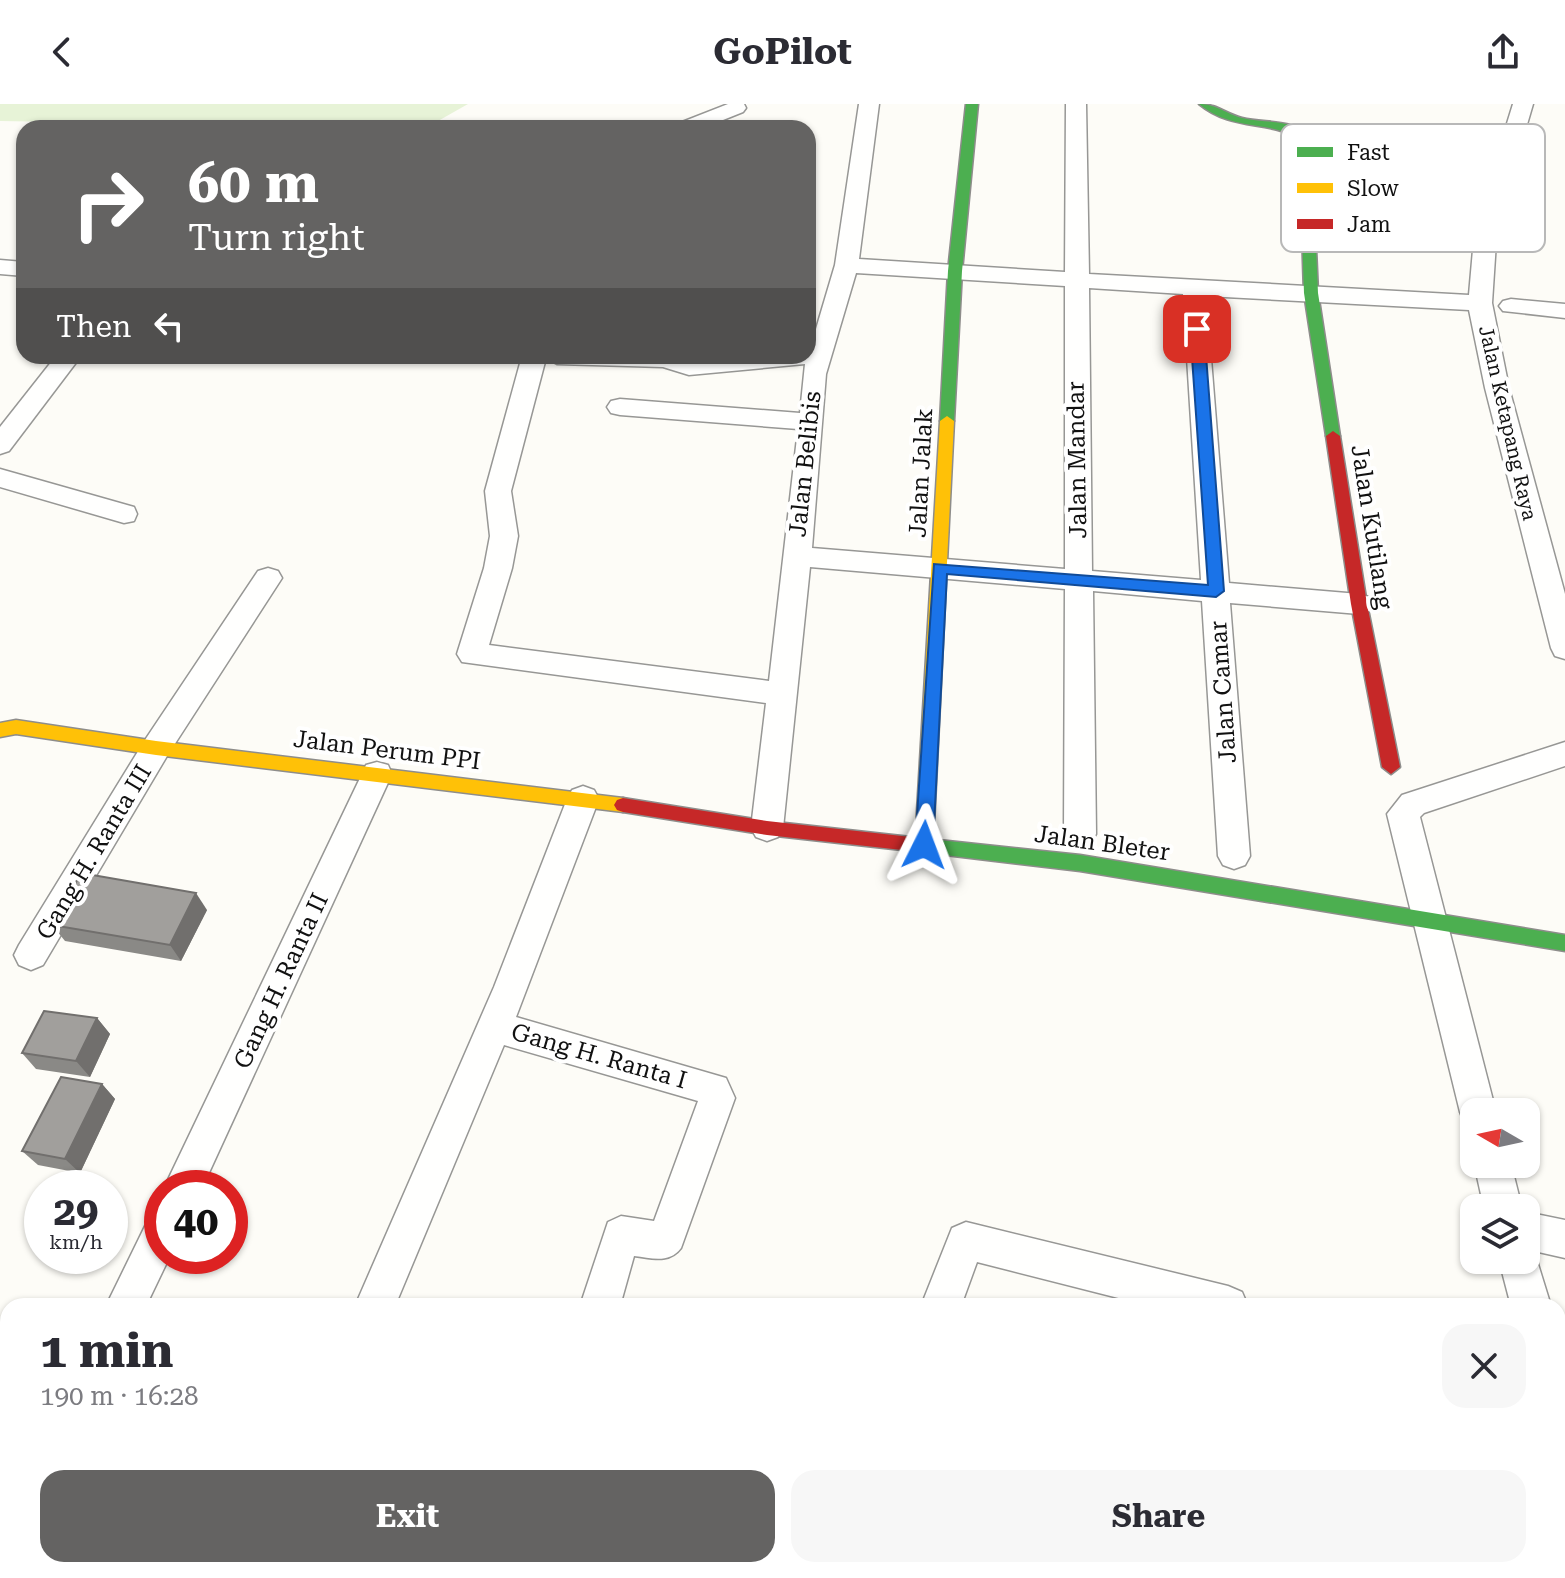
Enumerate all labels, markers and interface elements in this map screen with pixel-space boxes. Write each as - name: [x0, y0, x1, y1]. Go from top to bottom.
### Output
- icon: back: [40, 30, 84, 74]
- icon: share: [1481, 30, 1525, 74]
- text: GoPilot: [713, 31, 852, 73]
- legend: [1281, 124, 1545, 252]
- text: Fast: [1347, 140, 1390, 165]
- text: 60 m: [188, 150, 319, 216]
- icon: right: [56, 152, 160, 256]
- text: Slow: [1347, 176, 1400, 201]
- text: Jam: [1347, 212, 1391, 237]
- text: Turn right: [188, 217, 365, 259]
- pin: [1163, 295, 1231, 363]
- icon: left: [147, 304, 191, 348]
- icon: arrive: [1175, 307, 1219, 351]
- text: Then: [56, 309, 131, 344]
- street label: Jalan Ketapang Raya: [1474, 323, 1542, 523]
- street label: Jalan Mandar: [1062, 381, 1092, 539]
- street label: Jalan Belibis: [783, 390, 827, 538]
- street label: Jalan Jalak: [904, 408, 938, 538]
- street label: Jalan Kutilang: [1345, 443, 1399, 611]
- street label: Jalan Camar: [1204, 620, 1242, 764]
- street label: Jalan Perum PPI: [292, 725, 482, 775]
- street label: Gang H. Ranta III: [31, 759, 157, 945]
- position arrow: [882, 803, 966, 887]
- street label: Jalan Bleter: [1033, 820, 1172, 866]
- street label: Gang H. Ranta II: [228, 889, 334, 1073]
- street label: Gang H. Ranta I: [508, 1018, 690, 1094]
- north arrow: [1460, 1098, 1540, 1178]
- map controls: [1460, 1098, 1540, 1274]
- speed limit sign: 40: [144, 1170, 248, 1274]
- text: 29: [54, 1188, 98, 1235]
- button: layers: [1460, 1194, 1540, 1274]
- text: km/h: [49, 1230, 103, 1254]
- text: 1 min: [40, 1323, 173, 1379]
- button: close: [1442, 1324, 1526, 1408]
- text: 190 m · 16:28: [40, 1381, 199, 1411]
- button: Exit: [40, 1470, 775, 1562]
- button: Share: [791, 1470, 1526, 1562]

